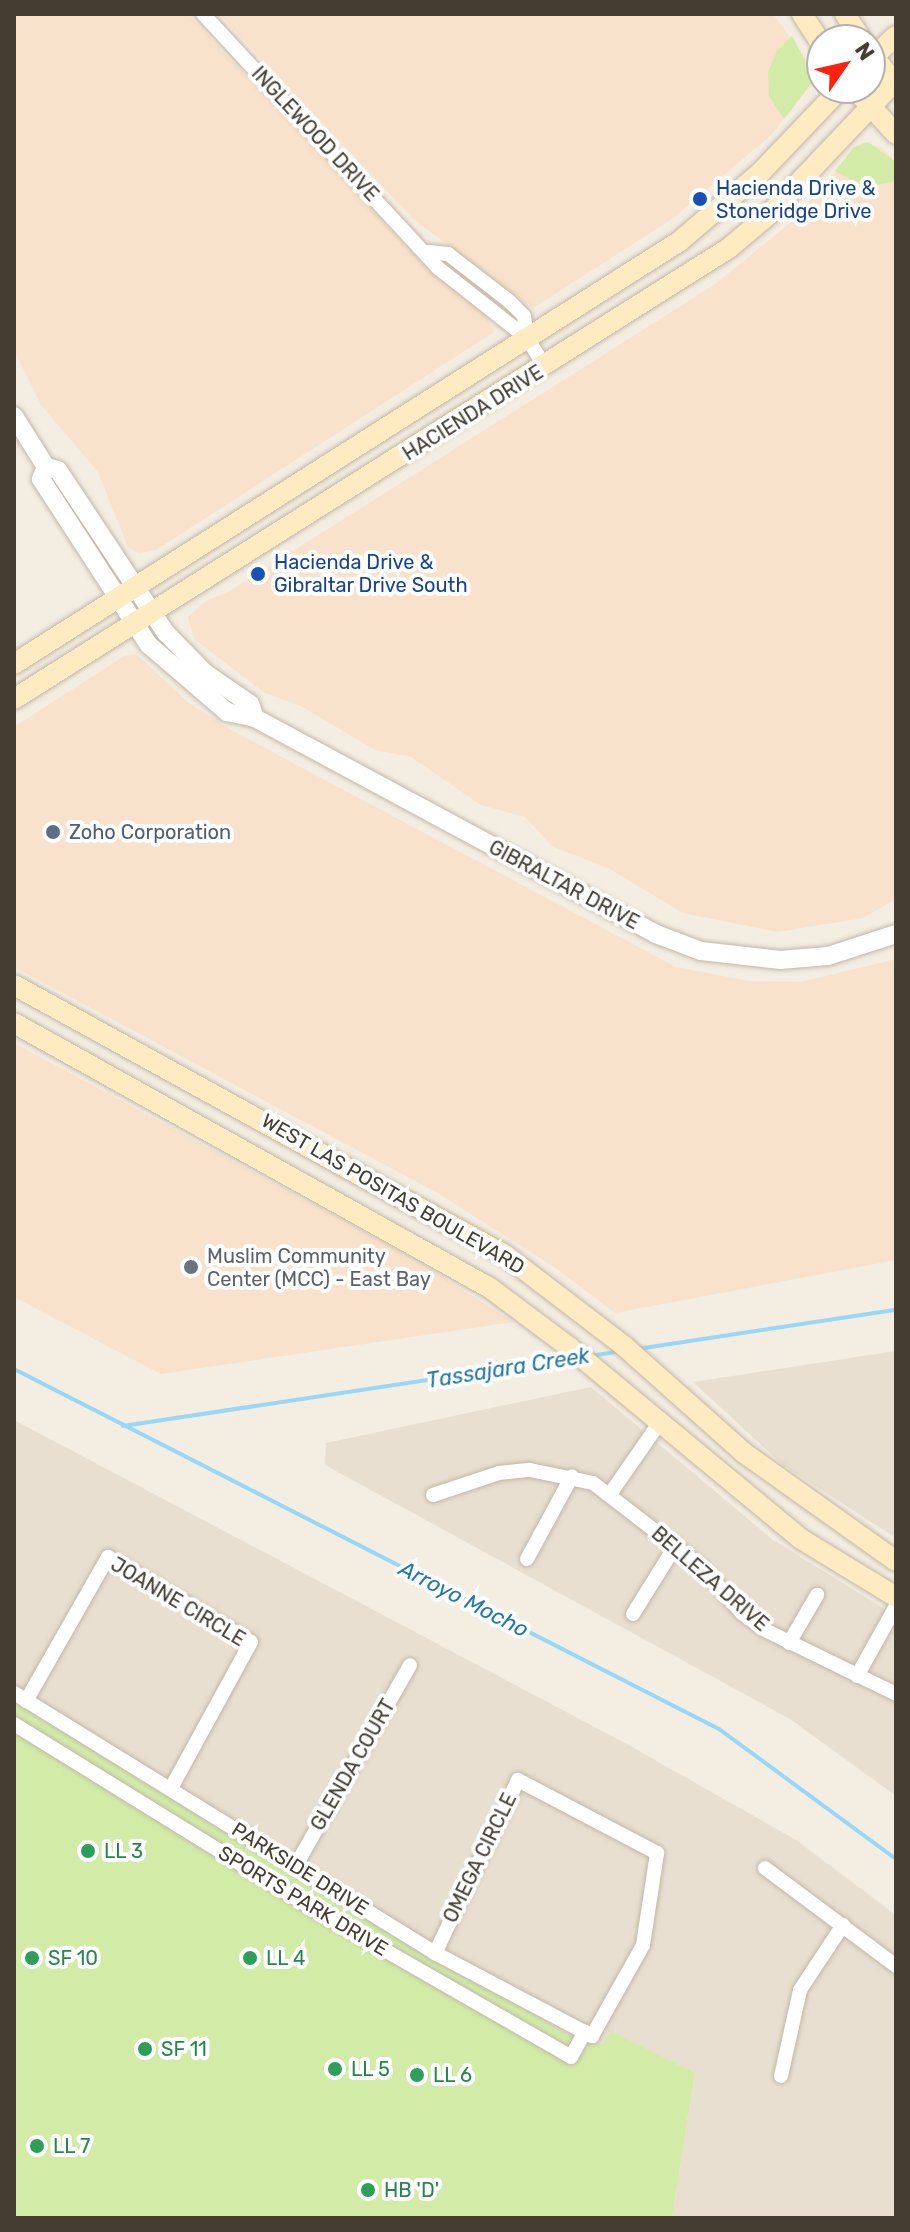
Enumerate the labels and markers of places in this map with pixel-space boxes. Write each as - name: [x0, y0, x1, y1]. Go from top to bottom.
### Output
- place label: Hacienda Drive & Stoneridge Drive: [716, 176, 875, 223]
- marker: Hacienda Drive & Stoneridge Drive: [691, 190, 709, 208]
- place label: Hacienda Drive & Gibraltar Drive South: [274, 550, 468, 597]
- marker: Hacienda Drive & Gibraltar Drive South: [249, 565, 267, 583]
- place label: Zoho Corporation: [69, 820, 231, 844]
- marker: Zoho Corporation: [44, 823, 62, 841]
- place label: Muslim Community Center (MCC) - East Bay: [207, 1244, 431, 1291]
- marker: Muslim Community Center (MCC) - East Bay: [182, 1258, 200, 1276]
- place label: LL 3: [104, 1839, 143, 1863]
- marker: LL 3: [79, 1842, 97, 1860]
- place label: SF 10: [48, 1946, 98, 1970]
- place label: LL 4: [266, 1946, 306, 1970]
- marker: SF 10: [23, 1949, 41, 1967]
- marker: LL 4: [241, 1949, 259, 1967]
- place label: SF 11: [161, 2037, 207, 2061]
- marker: SF 11: [136, 2040, 154, 2058]
- place label: LL 5: [351, 2057, 390, 2081]
- marker: LL 5: [326, 2060, 344, 2078]
- place label: LL 6: [433, 2063, 472, 2087]
- marker: LL 6: [408, 2066, 426, 2084]
- place label: LL 7: [53, 2134, 91, 2158]
- marker: LL 7: [28, 2137, 46, 2155]
- place label: HB 'D': [384, 2178, 439, 2202]
- marker: HB 'D': [359, 2181, 377, 2199]

